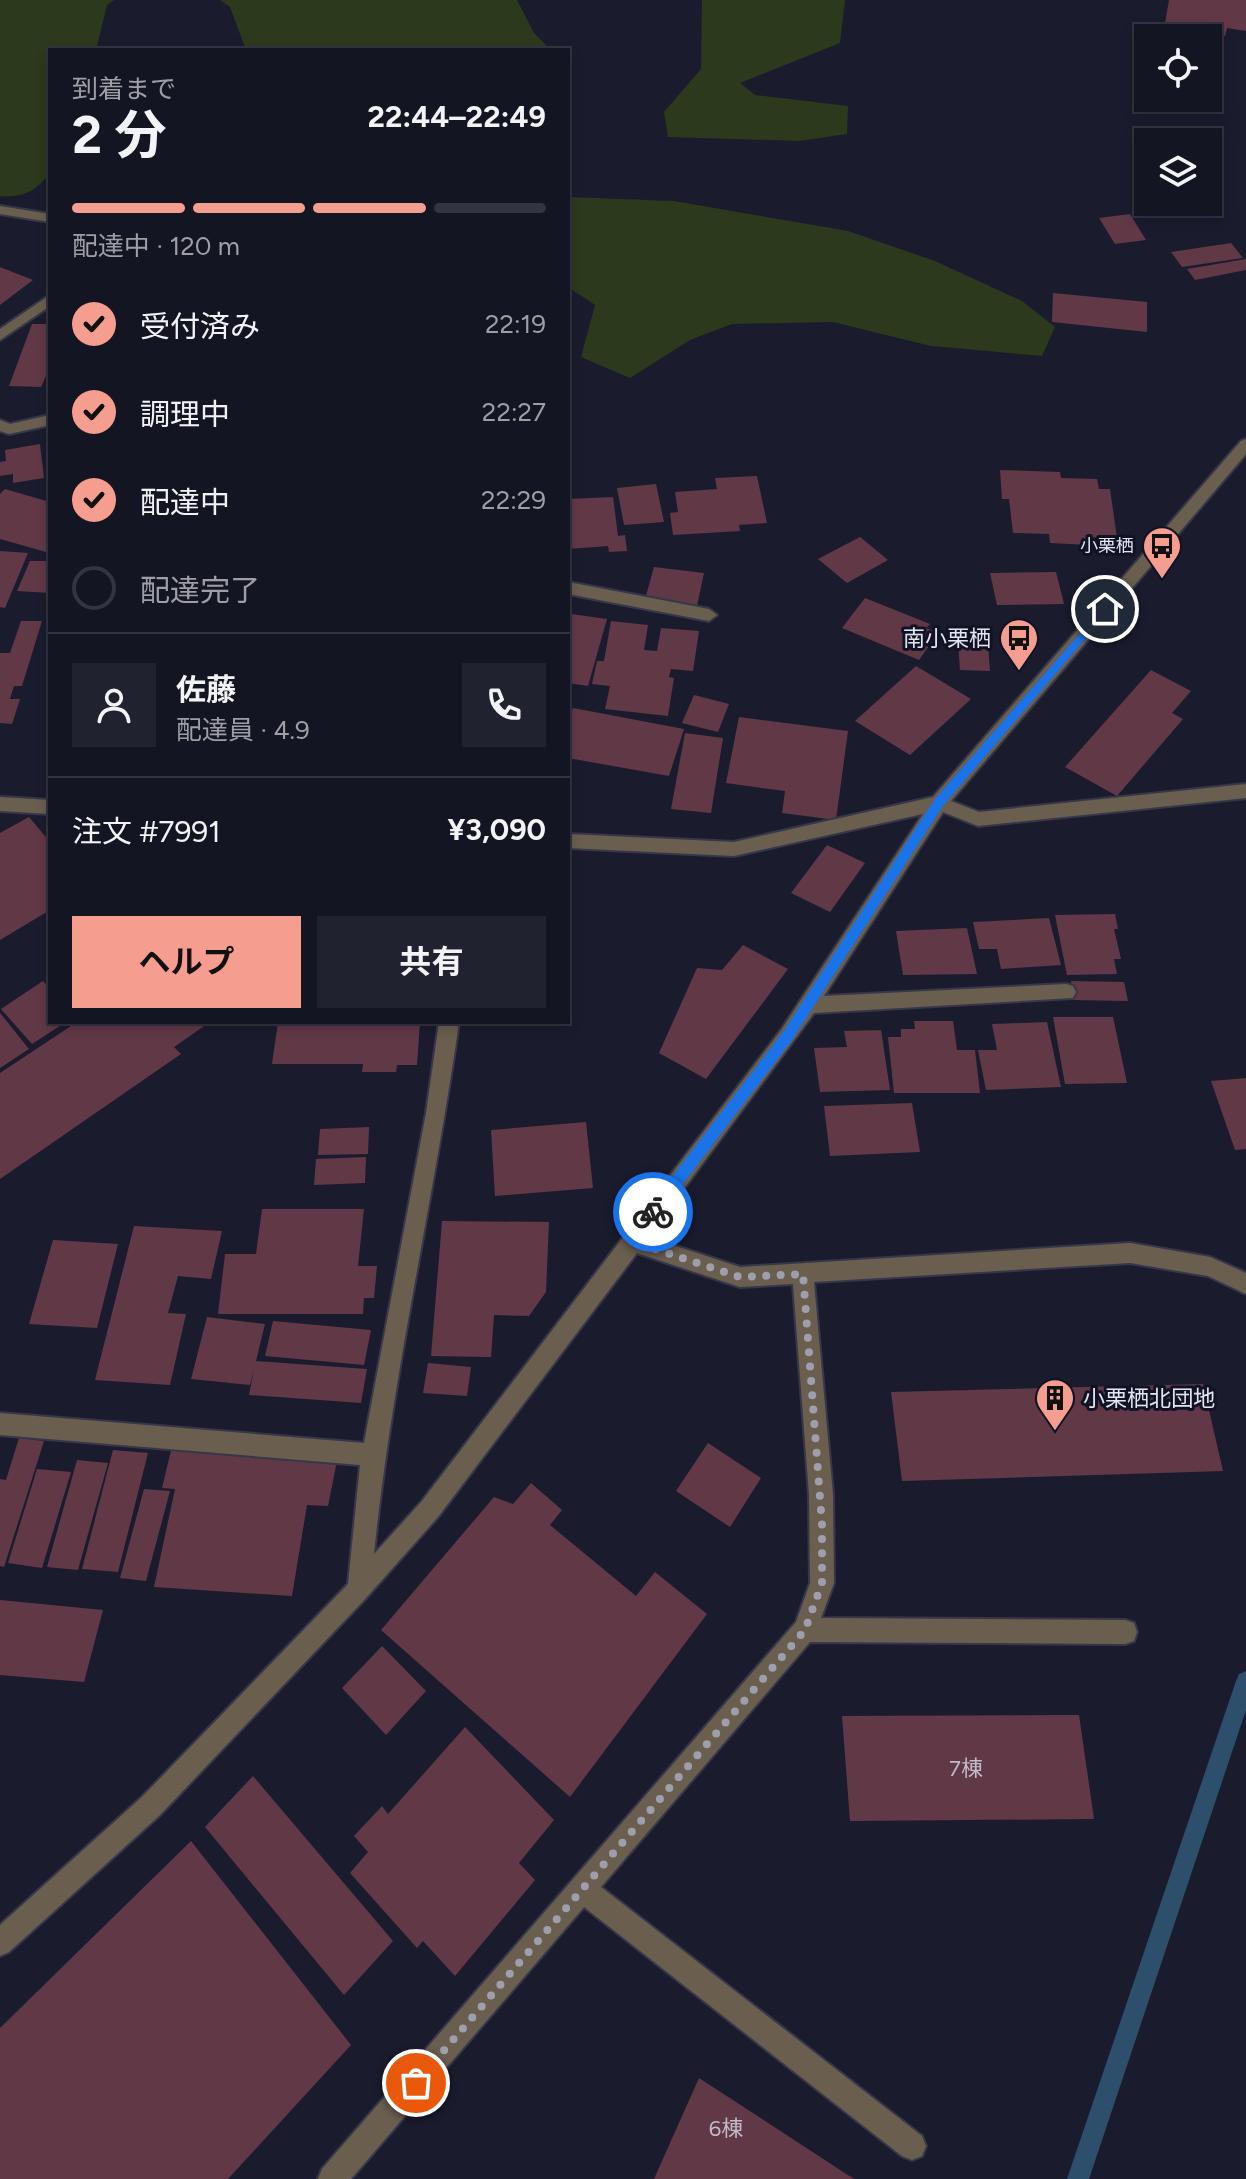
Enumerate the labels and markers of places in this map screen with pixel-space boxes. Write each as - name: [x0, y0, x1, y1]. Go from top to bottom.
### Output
- bus stop icon: 小栗栖: [1141, 525, 1183, 580]
- place label: 小栗栖: [1080, 535, 1134, 557]
- pin: [1071, 575, 1139, 643]
- bus stop icon: 南小栗栖: [998, 617, 1040, 672]
- place label: 南小栗栖: [903, 625, 991, 652]
- building icon: 小栗栖北団地: [1034, 1377, 1076, 1432]
- place label: 小栗栖北団地: [1083, 1385, 1215, 1412]
- pin: [382, 2049, 450, 2117]

